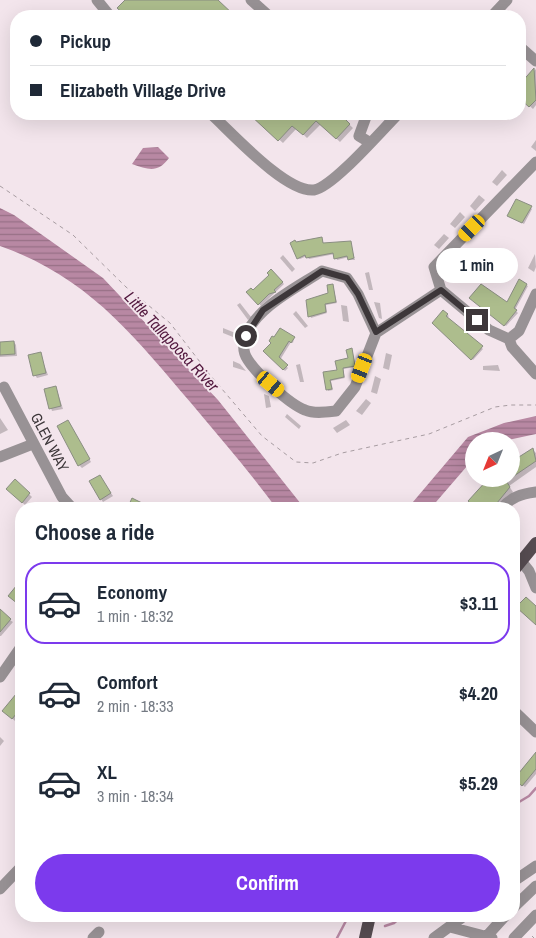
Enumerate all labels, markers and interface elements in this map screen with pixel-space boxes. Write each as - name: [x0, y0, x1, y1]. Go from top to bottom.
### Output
- text: Pickup: [60, 28, 111, 54]
- text: Elizabeth Village Drive: [60, 77, 226, 103]
- car: [456, 212, 487, 244]
- callout: 1 min: [436, 248, 518, 282]
- text: 1 min: [460, 254, 494, 276]
- water label: Little Tallapoosa River: [120, 286, 225, 396]
- route end: [466, 309, 488, 331]
- route start: [235, 325, 257, 347]
- car: [349, 351, 374, 385]
- car: [254, 369, 287, 399]
- street label: GLEN WAY: [26, 409, 75, 476]
- north arrow: [465, 432, 520, 488]
- map controls: [465, 432, 520, 487]
- text: Choose a ride: [35, 517, 154, 547]
- text: Economy: [97, 579, 167, 605]
- icon: car: [37, 581, 82, 626]
- text: $3.11: [460, 590, 498, 616]
- text: 1 min · 18:32: [97, 605, 174, 627]
- text: Comfort: [97, 669, 158, 695]
- icon: car: [37, 671, 82, 716]
- text: $4.20: [459, 680, 498, 706]
- text: 2 min · 18:33: [97, 695, 174, 717]
- text: XL: [97, 759, 117, 785]
- icon: car: [37, 761, 82, 806]
- text: $5.29: [459, 770, 498, 796]
- text: 3 min · 18:34: [97, 785, 174, 807]
- button: Confirm: [35, 854, 500, 912]

